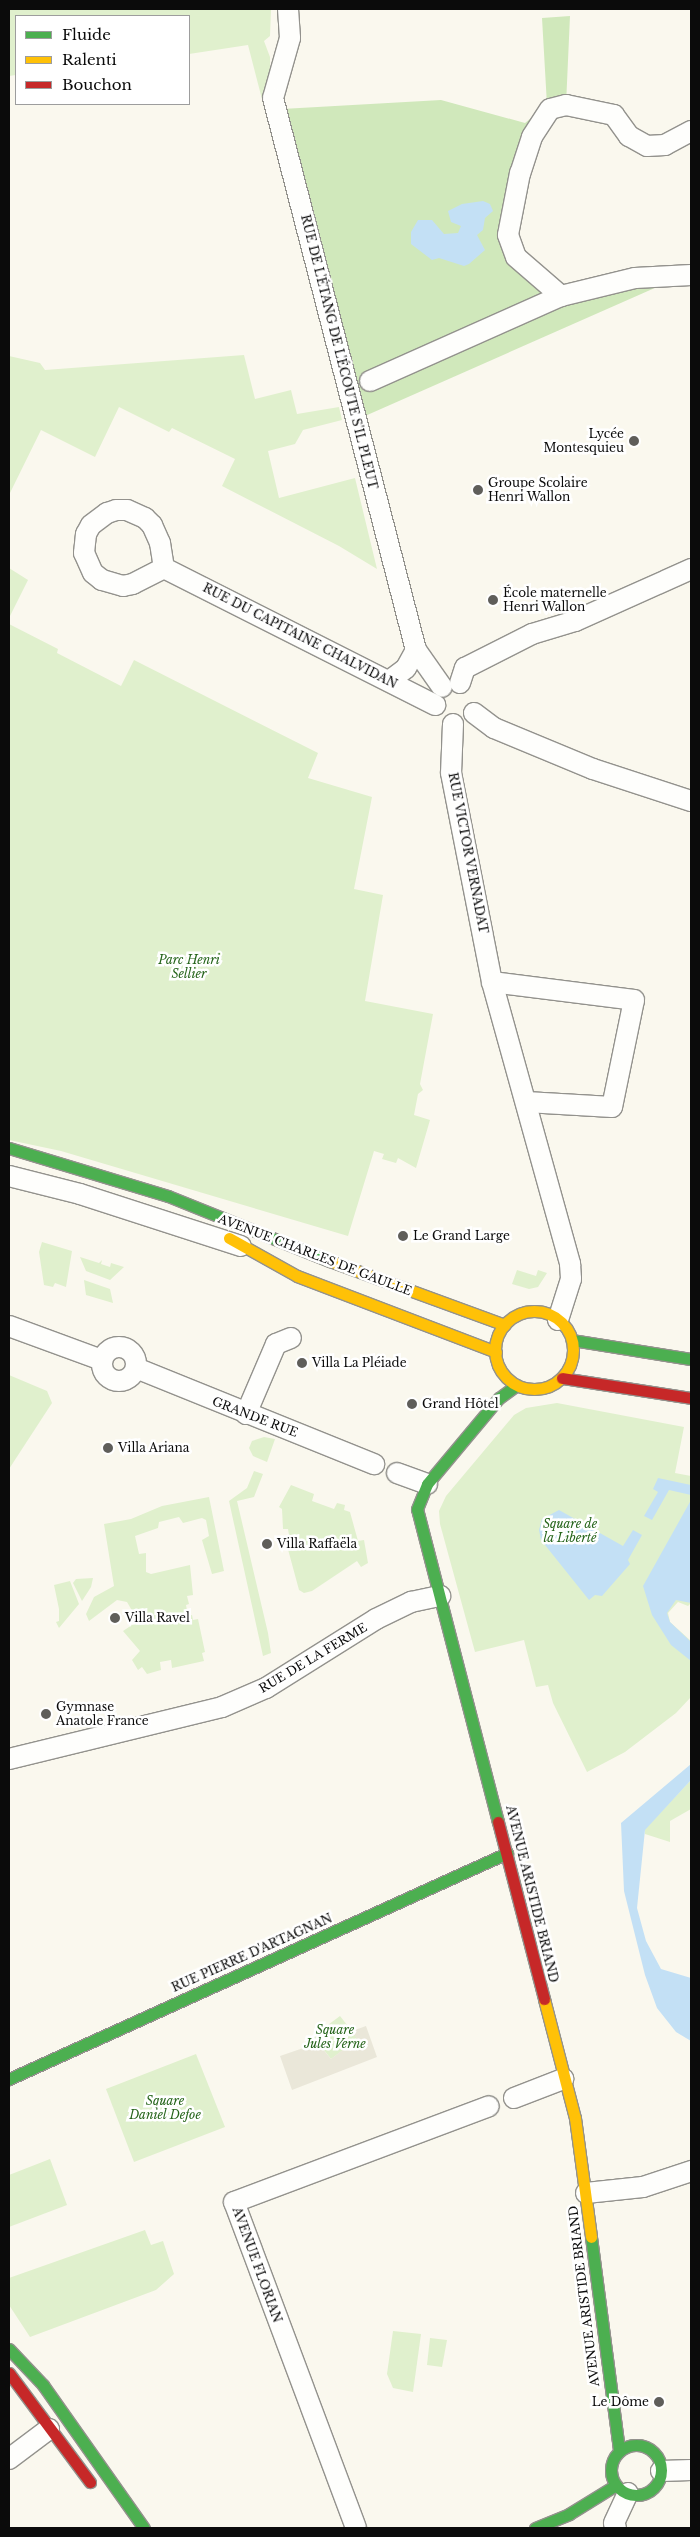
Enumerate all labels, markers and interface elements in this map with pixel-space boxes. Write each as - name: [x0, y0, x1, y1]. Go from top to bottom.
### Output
- legend: [15, 15, 190, 105]
- text: Fluide: [62, 25, 111, 44]
- text: Ralenti: [62, 50, 117, 69]
- text: Bouchon: [62, 75, 132, 94]
- street label: RUE DE L'ÉTANG DE L'ÉCOUTE S'IL PLEUT: [298, 213, 380, 491]
- place label: Lycée Montesquieu: [543, 427, 624, 455]
- marker: Lycée Montesquieu: [628, 435, 640, 447]
- place label: Groupe Scolaire Henri Wallon: [488, 476, 588, 504]
- marker: Groupe Scolaire Henri Wallon: [472, 484, 484, 496]
- street label: RUE DU CAPITAINE CHALVIDAN: [200, 580, 400, 692]
- place label: École maternelle Henri Wallon: [503, 586, 607, 614]
- marker: École maternelle Henri Wallon: [487, 594, 499, 606]
- street label: RUE VICTOR VERNADAT: [445, 771, 491, 935]
- park label: Parc Henri Sellier: [158, 953, 220, 981]
- street label: AVENUE CHARLES DE GAULLE: [216, 1211, 414, 1299]
- place label: Le Grand Large: [413, 1229, 510, 1243]
- marker: Le Grand Large: [397, 1230, 409, 1242]
- place label: Villa La Pléiade: [312, 1356, 407, 1370]
- marker: Villa La Pléiade: [296, 1357, 308, 1369]
- street label: GRANDE RUE: [210, 1394, 300, 1440]
- place label: Grand Hôtel: [422, 1397, 499, 1411]
- marker: Grand Hôtel: [406, 1398, 418, 1410]
- place label: Villa Ariana: [118, 1441, 190, 1455]
- marker: Villa Ariana: [102, 1442, 114, 1454]
- park label: Square de la Liberté: [543, 1517, 597, 1545]
- place label: Villa Raffaëla: [277, 1537, 357, 1551]
- marker: Villa Raffaëla: [261, 1538, 273, 1550]
- place label: Villa Ravel: [125, 1611, 190, 1625]
- marker: Villa Ravel: [109, 1612, 121, 1624]
- street label: RUE DE LA FERME: [256, 1620, 370, 1696]
- place label: Gymnase Anatole France: [56, 1700, 149, 1728]
- marker: Gymnase Anatole France: [40, 1708, 52, 1720]
- street label: AVENUE ARISTIDE BRIAND: [503, 1804, 561, 1984]
- street label: RUE PIERRE D'ARTAGNAN: [169, 1911, 335, 1995]
- park label: Square Jules Verne: [304, 2023, 366, 2051]
- park label: Square Daniel Defoe: [129, 2094, 201, 2122]
- street label: AVENUE ARISTIDE BRIAND: [566, 2204, 602, 2388]
- street label: AVENUE FLORIAN: [229, 2205, 285, 2325]
- place label: Le Dôme: [592, 2395, 649, 2409]
- marker: Le Dôme: [653, 2396, 665, 2408]

